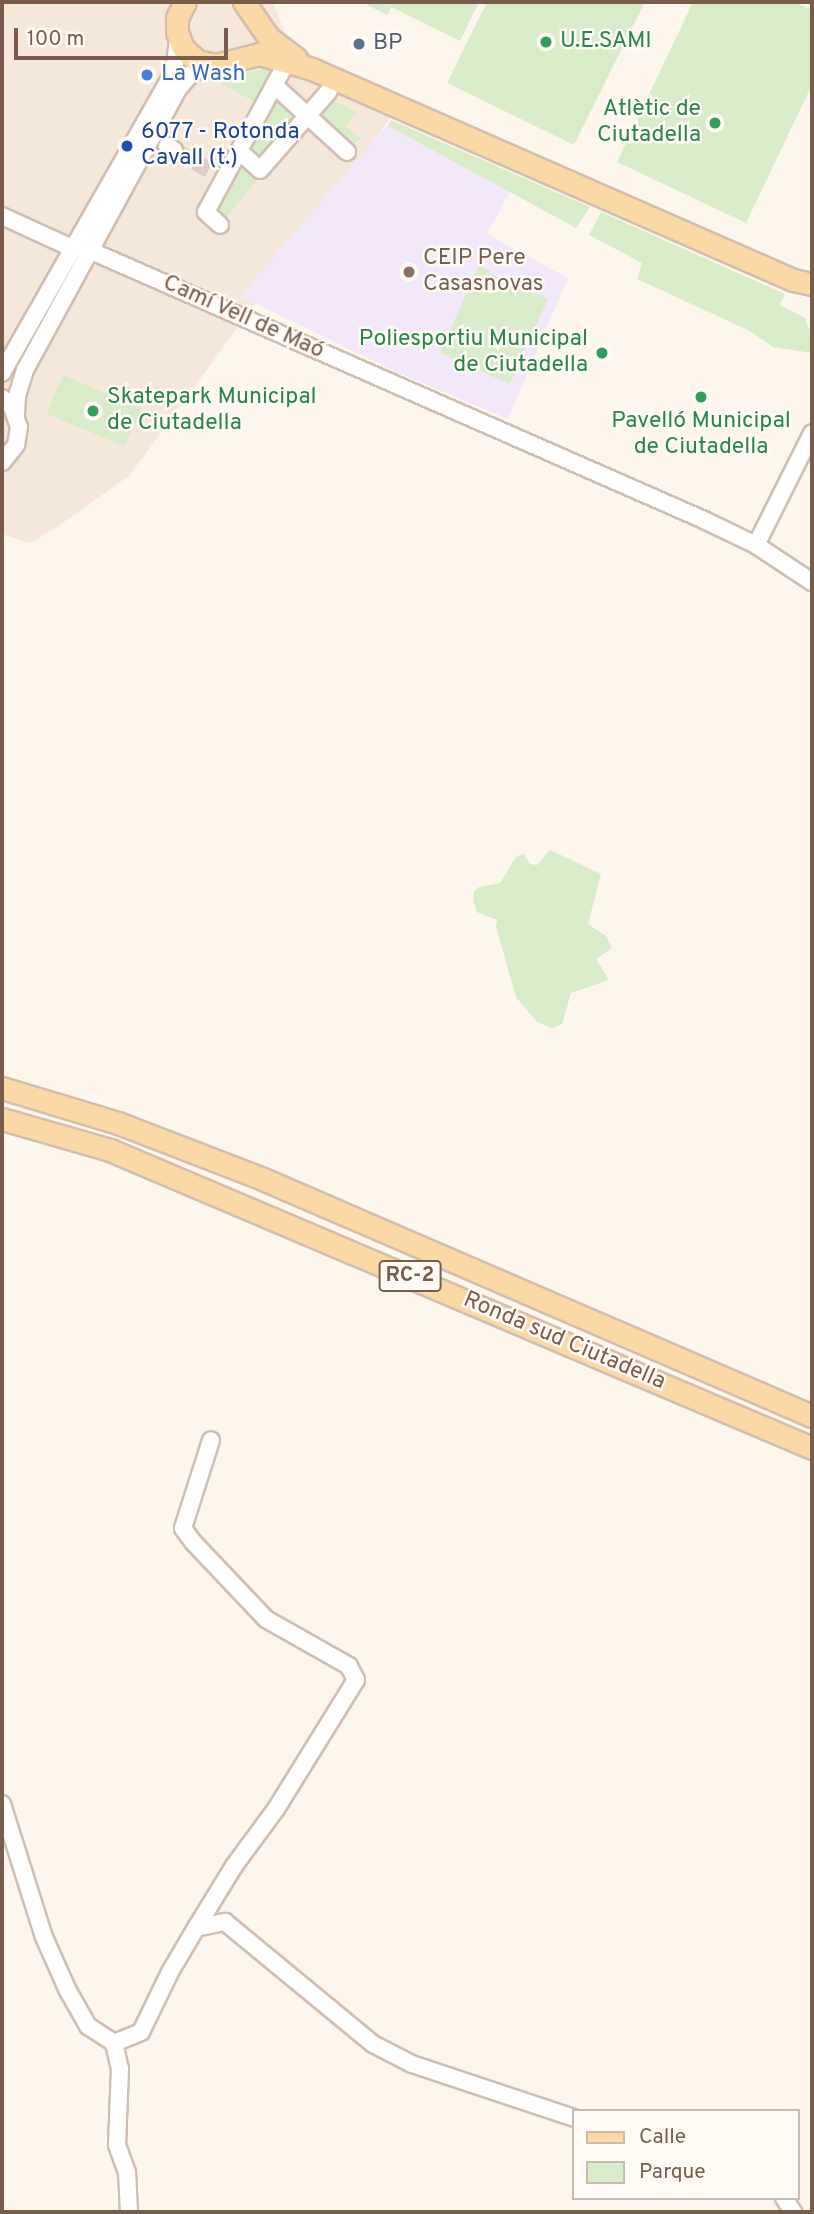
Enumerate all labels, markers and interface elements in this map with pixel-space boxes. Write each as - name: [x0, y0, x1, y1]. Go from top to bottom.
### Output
- scale bar: [18, 14, 231, 58]
- text: 100 m: [27, 26, 84, 53]
- place label: U.E.SAMI: [560, 28, 652, 56]
- place label: BP: [373, 30, 402, 58]
- marker: U.E.SAMI: [538, 34, 554, 50]
- marker: BP: [351, 36, 367, 52]
- place label: La Wash: [161, 61, 246, 89]
- marker: La Wash: [139, 67, 155, 83]
- place label: Atlètic de Ciutadella: [597, 96, 701, 150]
- marker: Atlètic de Ciutadella: [707, 115, 723, 131]
- place label: 6077 - Rotonda Cavall (t.): [141, 119, 300, 173]
- marker: 6077 - Rotonda Cavall (t.): [119, 138, 135, 154]
- place label: CEIP Pere Casasnovas: [423, 245, 544, 299]
- marker: CEIP Pere Casasnovas: [401, 264, 417, 280]
- street label: Camí Vell de Maó: [158, 270, 328, 366]
- place label: Poliesportiu Municipal de Ciutadella: [359, 326, 588, 380]
- marker: Poliesportiu Municipal de Ciutadella: [594, 345, 610, 361]
- place label: Skatepark Municipal de Ciutadella: [107, 384, 317, 438]
- marker: Pavelló Municipal de Ciutadella: [693, 389, 709, 405]
- marker: Skatepark Municipal de Ciutadella: [85, 403, 101, 419]
- place label: Pavelló Municipal de Ciutadella: [611, 408, 791, 462]
- road number: RC-2: [378, 1258, 442, 1294]
- street label: Ronda sud Ciutadella: [459, 1287, 669, 1397]
- legend: [572, 2109, 800, 2200]
- text: Calle: [639, 2124, 686, 2151]
- text: Parque: [639, 2159, 706, 2186]

